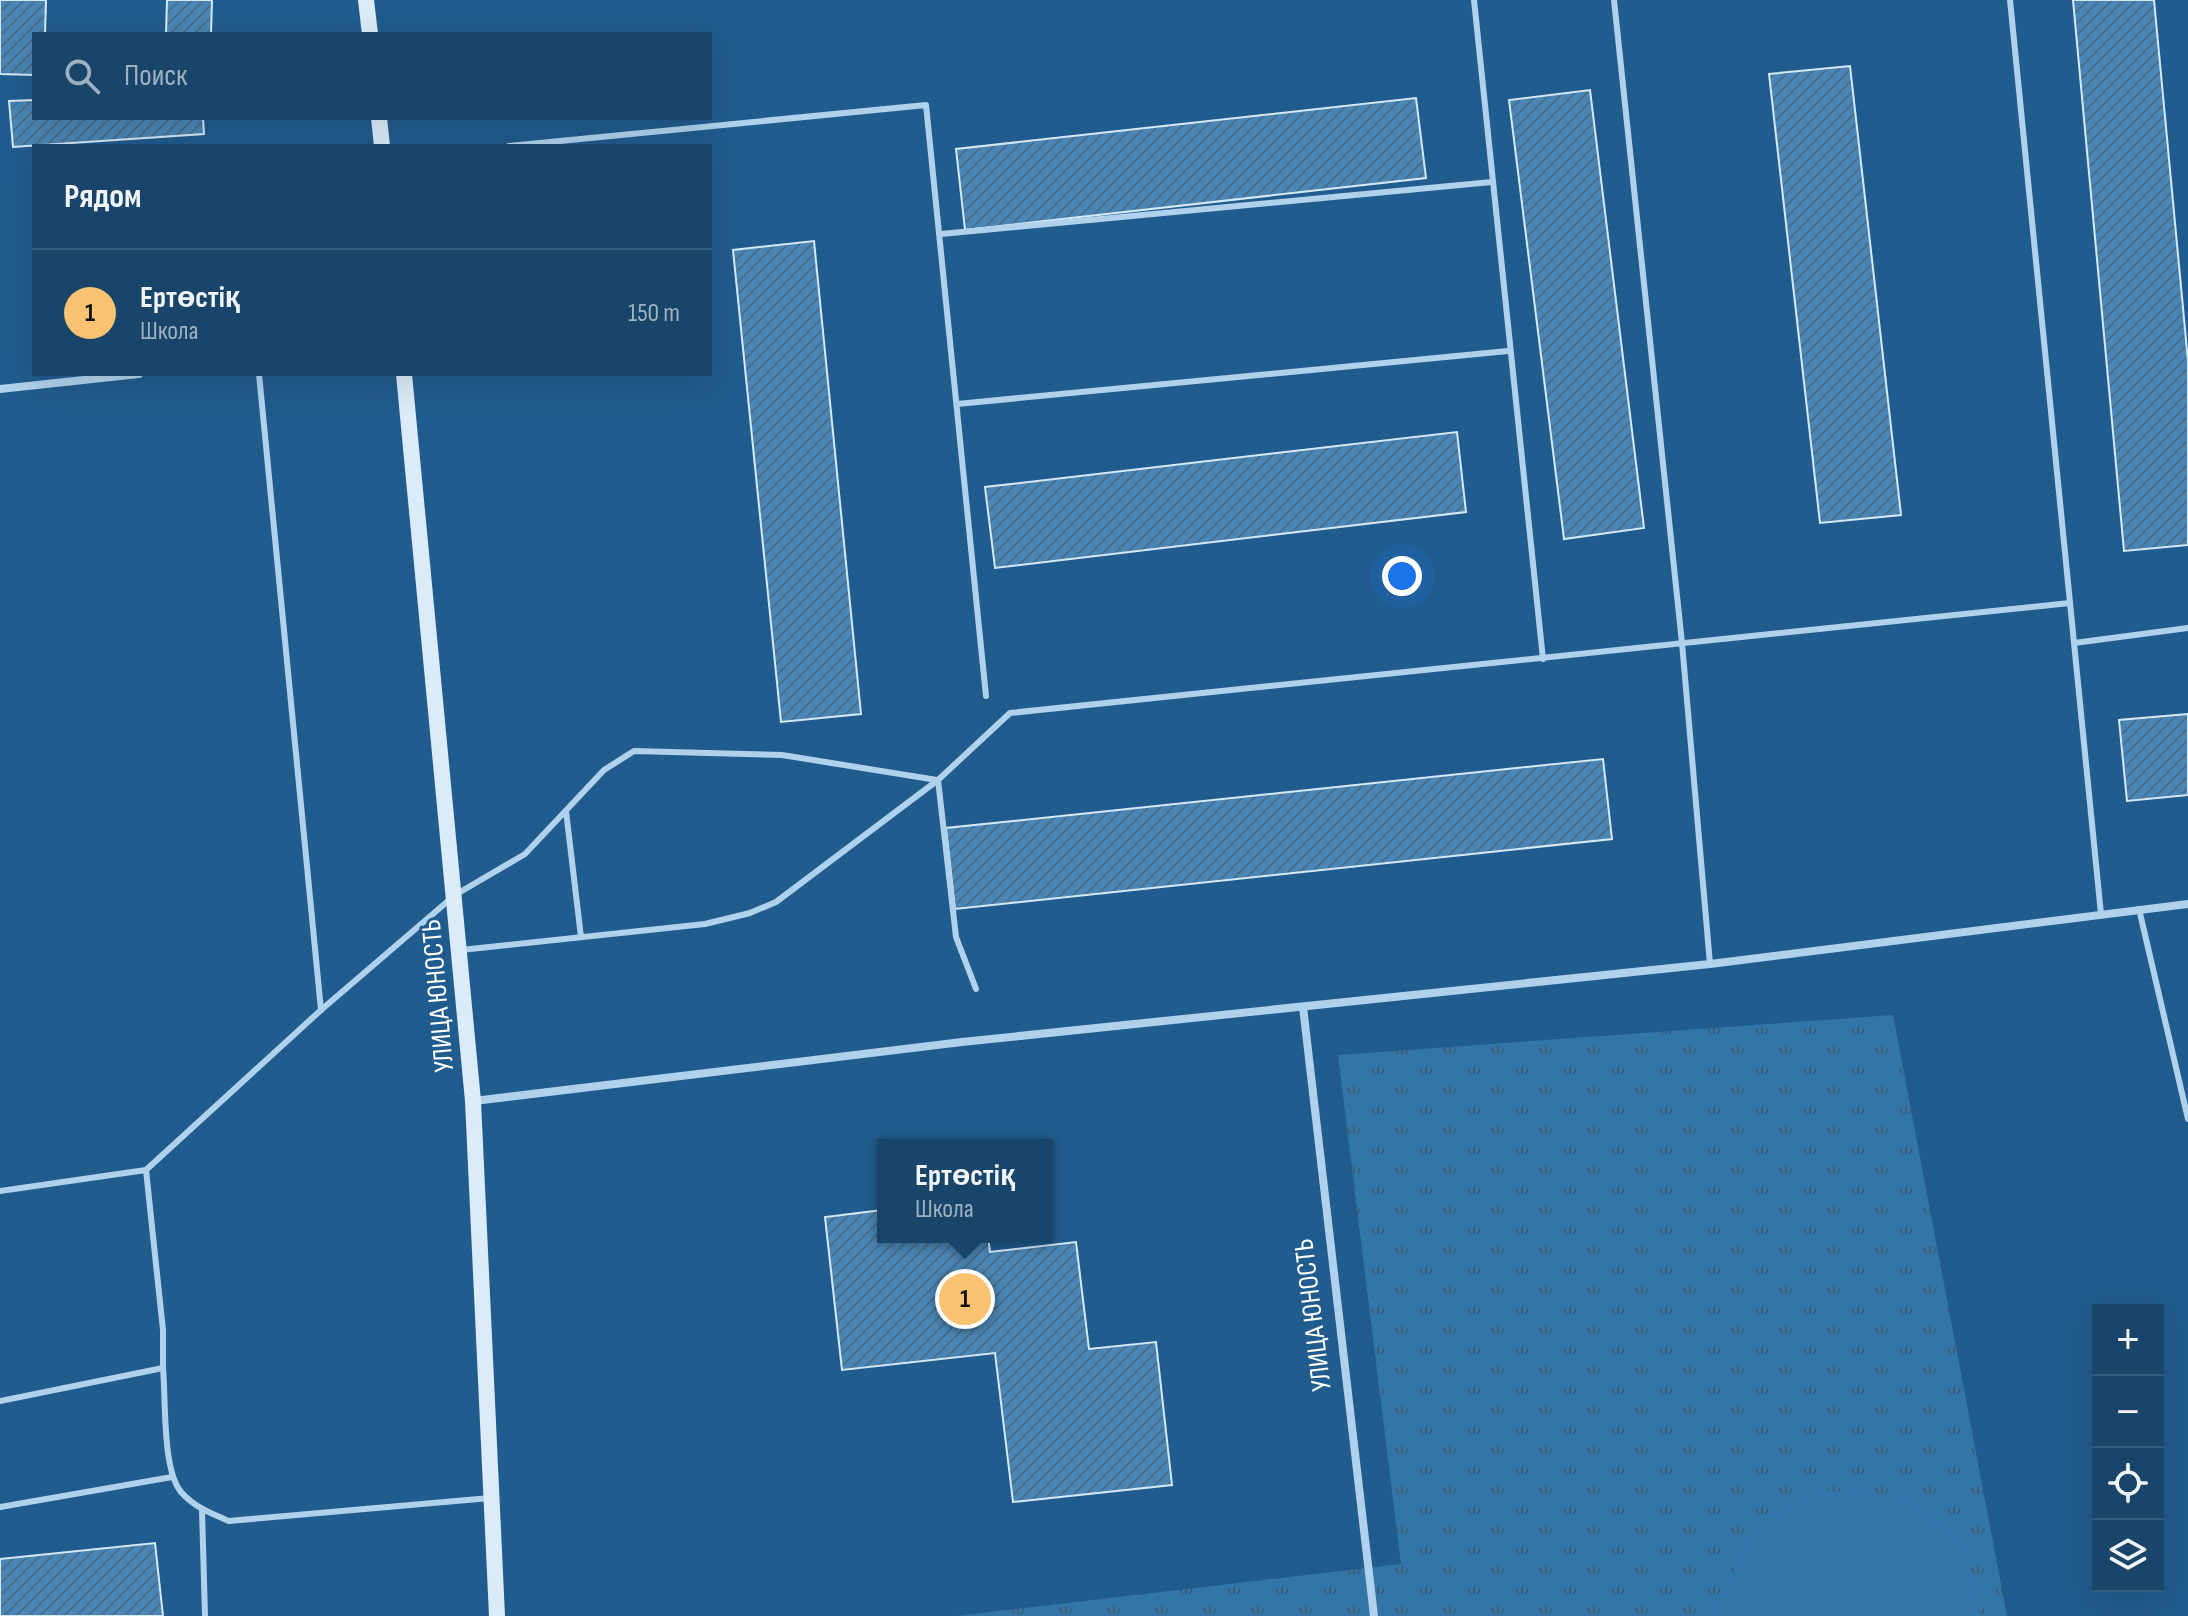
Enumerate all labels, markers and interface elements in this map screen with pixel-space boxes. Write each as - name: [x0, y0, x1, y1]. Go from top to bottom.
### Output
- search box: [32, 32, 712, 120]
- icon: search: [60, 54, 104, 98]
- text: Поиск: [124, 58, 187, 94]
- text: Рядом: [64, 176, 142, 217]
- text: Ертөстіқ: [140, 280, 240, 316]
- text: 1: [85, 298, 95, 329]
- text: 150 m: [628, 298, 680, 329]
- text: Школа: [140, 316, 199, 347]
- your location: [1382, 556, 1422, 596]
- street label: УЛИЦА ЮНОСТЬ: [415, 918, 461, 1074]
- popup: [877, 1139, 1053, 1243]
- text: Ертөстіқ: [915, 1158, 1015, 1194]
- text: Школа: [915, 1194, 974, 1225]
- street label: УЛИЦА ЮНОСТЬ: [1287, 1237, 1339, 1393]
- pin: 1: [939, 1269, 991, 1329]
- map controls: [2092, 1304, 2164, 1592]
- button: +: [2092, 1304, 2164, 1376]
- button: −: [2092, 1376, 2164, 1448]
- button: locate: [2092, 1448, 2164, 1520]
- button: layers: [2092, 1520, 2164, 1592]

